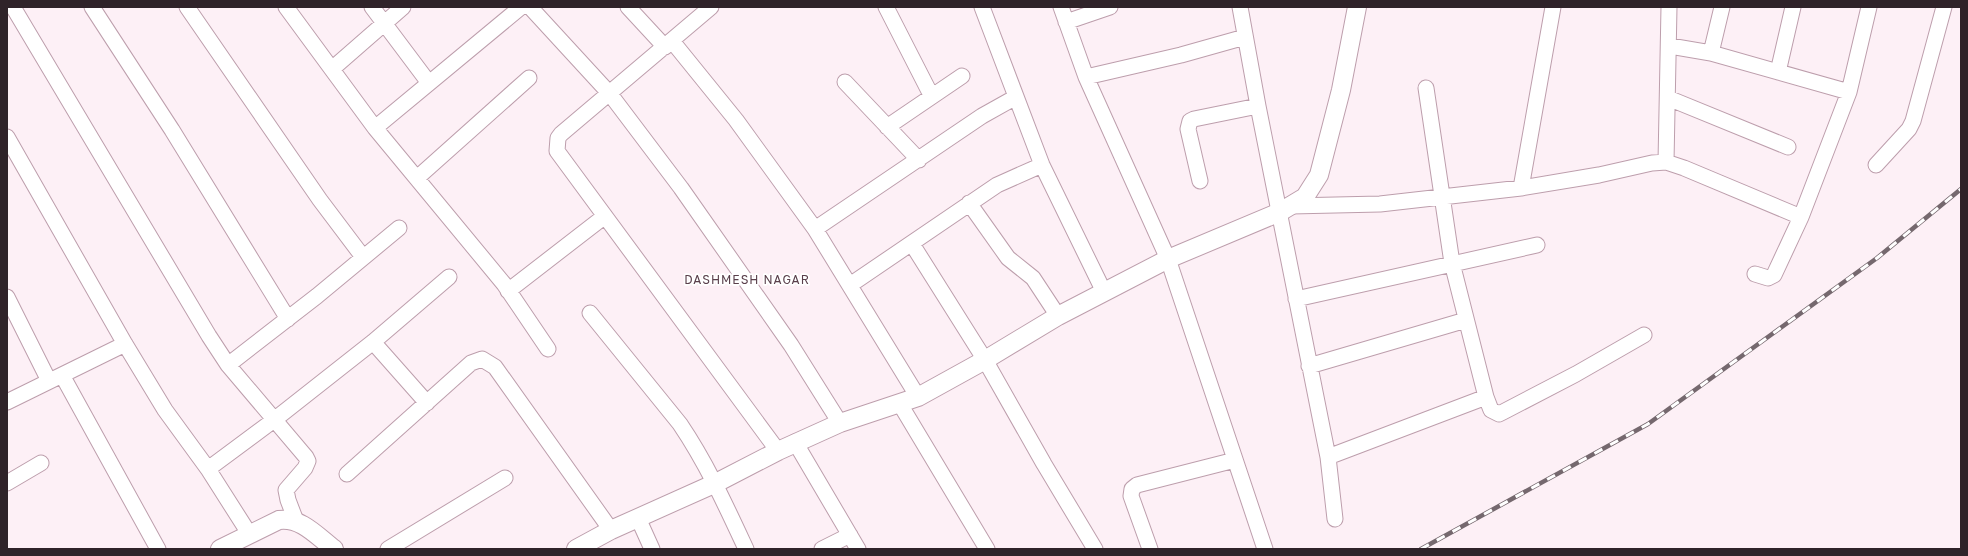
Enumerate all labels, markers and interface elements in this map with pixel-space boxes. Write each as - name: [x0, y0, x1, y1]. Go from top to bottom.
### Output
- district label: DASHMESH NAGAR: [684, 272, 810, 287]

